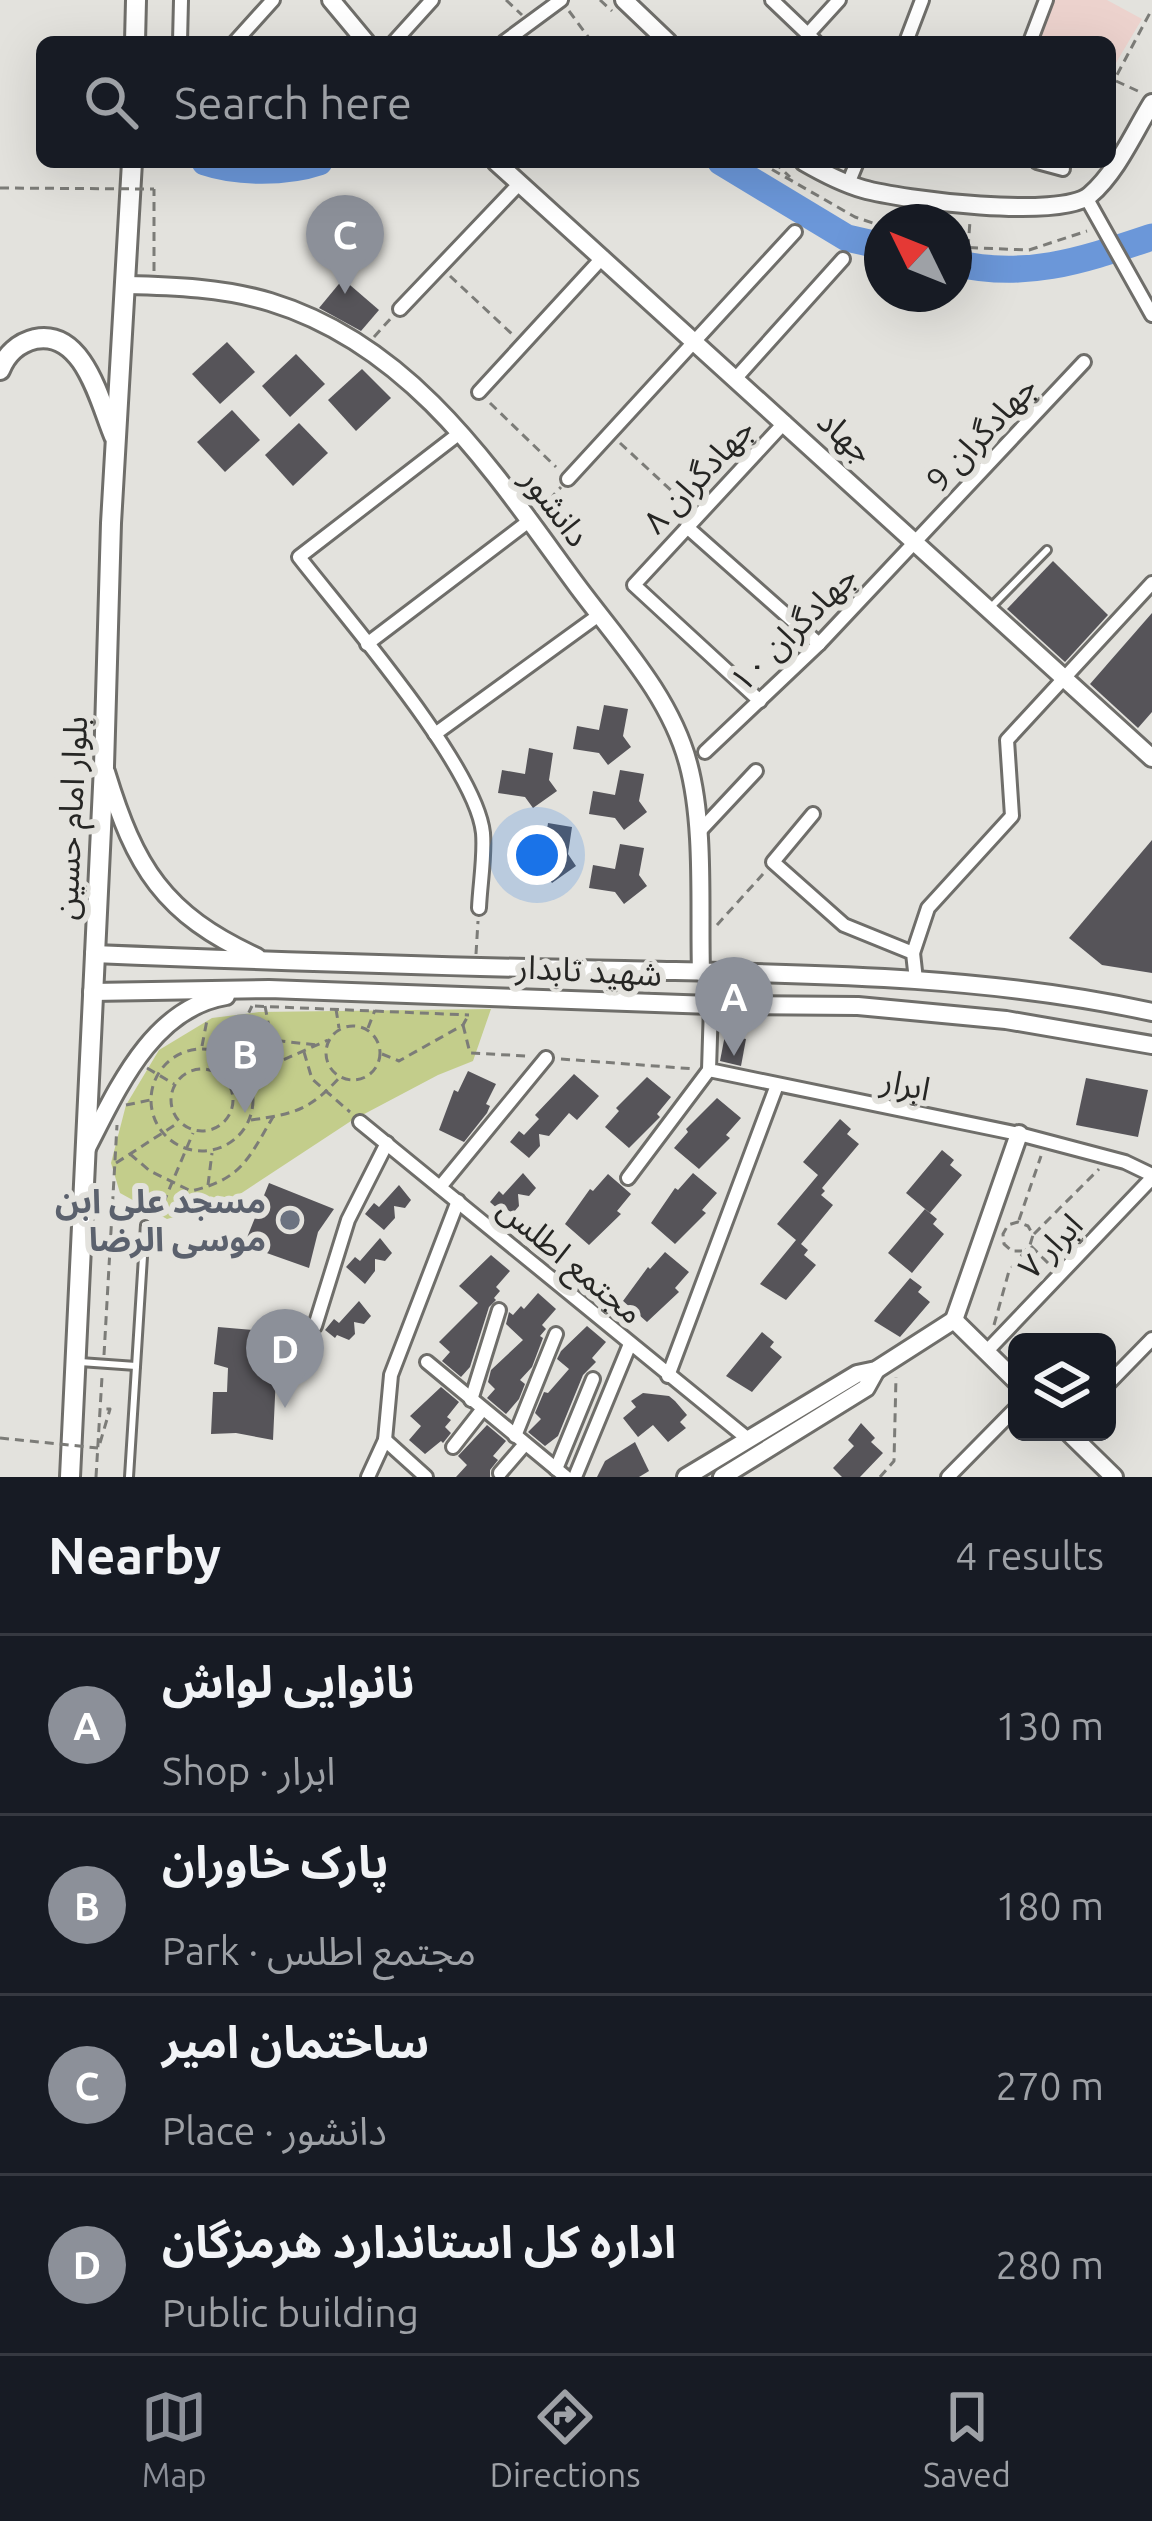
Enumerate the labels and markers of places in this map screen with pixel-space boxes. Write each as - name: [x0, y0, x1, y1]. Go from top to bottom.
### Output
- pin: C: [306, 195, 384, 294]
- pin: A: [695, 957, 773, 1056]
- pin: B: [206, 1014, 284, 1113]
- place label: مسجد علی ابن موسی الرضا: [55, 1182, 266, 1259]
- marker: مسجد علی ابن موسی الرضا: [277, 1207, 303, 1233]
- pin: D: [246, 1309, 324, 1408]

